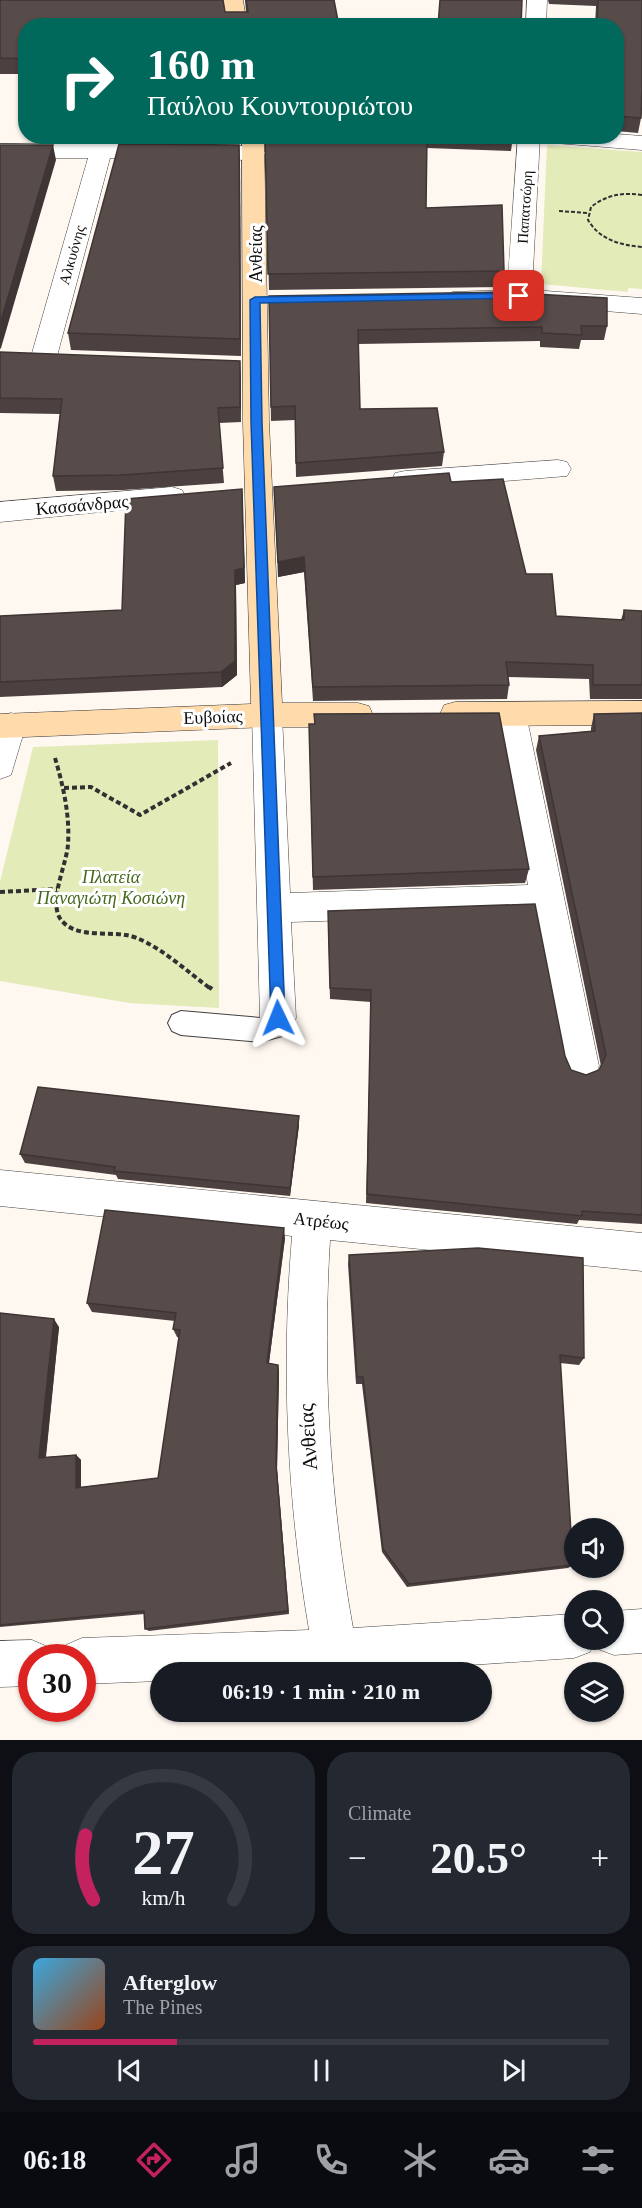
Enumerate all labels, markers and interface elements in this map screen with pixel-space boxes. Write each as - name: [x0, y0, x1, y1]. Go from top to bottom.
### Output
- icon: right: [48, 42, 126, 120]
- text: 160 m: [147, 42, 256, 88]
- text: Παύλου Κουντουριώτου: [147, 91, 413, 121]
- street label: Παπατσώρη: [514, 170, 536, 244]
- street label: Αλκυόνης: [56, 223, 88, 287]
- street label: Ανθείας: [246, 225, 266, 283]
- pin: [493, 270, 544, 321]
- icon: arrive: [502, 279, 535, 312]
- street label: Κασσάνδρας: [35, 491, 129, 519]
- street label: Ευβοίας: [183, 706, 243, 728]
- park label: Πλατεία Παναγιώτη Κοσιώνη: [36, 867, 185, 908]
- position arrow: [246, 986, 310, 1050]
- street label: Ατρέως: [292, 1208, 350, 1234]
- street label: Ανθείας: [294, 1402, 322, 1471]
- map controls: [564, 1518, 624, 1722]
- button: sound: [564, 1518, 624, 1578]
- button: search: [564, 1590, 624, 1650]
- speed limit sign: 30: [18, 1644, 96, 1722]
- button: layers: [564, 1662, 624, 1722]
- text: 06:19 · 1 min · 210 m: [222, 1679, 420, 1704]
- text: Climate: [348, 1802, 411, 1824]
- text: 27: [132, 1818, 195, 1887]
- text: 20.5°: [430, 1833, 527, 1883]
- text: −: [348, 1840, 367, 1876]
- text: +: [590, 1840, 609, 1876]
- text: km/h: [141, 1886, 186, 1910]
- text: Afterglow: [123, 1970, 217, 1995]
- text: The Pines: [123, 1996, 202, 2018]
- icon: previous: [113, 2054, 146, 2087]
- icon: pause: [305, 2054, 338, 2087]
- icon: next: [497, 2054, 530, 2087]
- icon: directions: [133, 2139, 175, 2181]
- icon: music: [222, 2139, 264, 2181]
- icon: phone: [310, 2139, 352, 2181]
- icon: climate: [399, 2139, 441, 2181]
- icon: car: [488, 2139, 530, 2181]
- icon: filters: [577, 2139, 619, 2181]
- text: 06:18: [23, 2145, 86, 2175]

